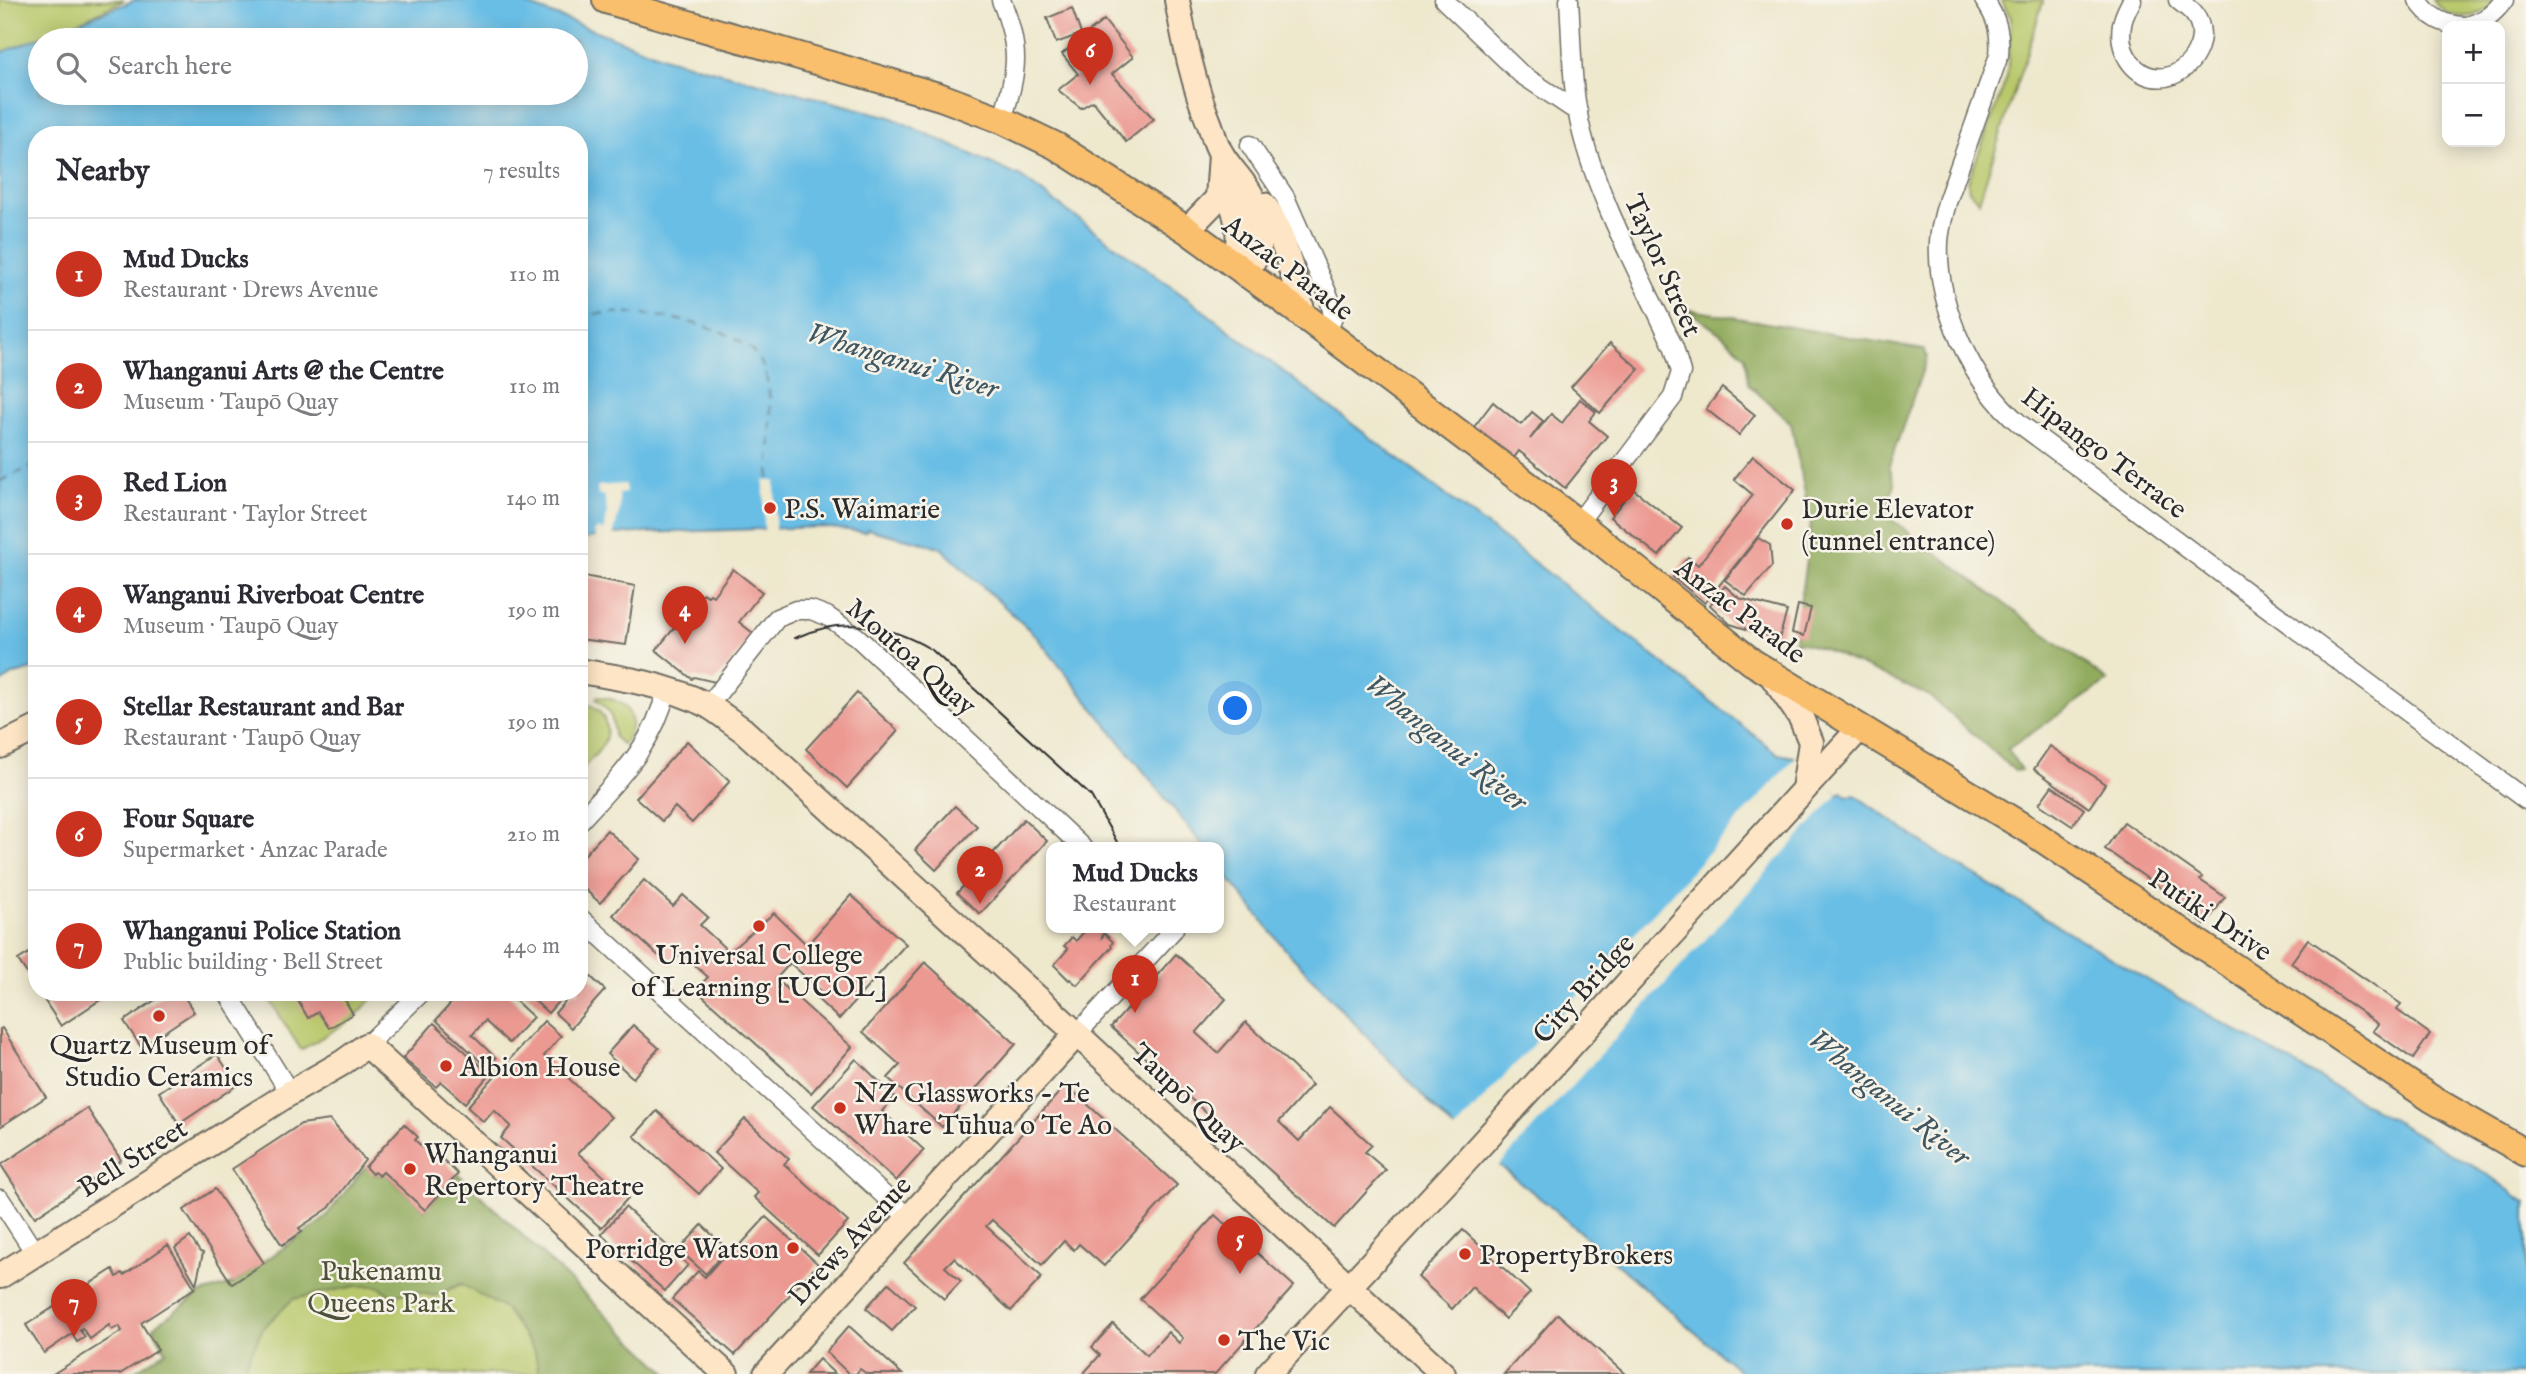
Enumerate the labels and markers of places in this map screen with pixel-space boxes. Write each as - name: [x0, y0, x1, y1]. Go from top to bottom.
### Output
- pin: 6: [1067, 27, 1113, 85]
- pin: 3: [1591, 459, 1637, 517]
- place label: P.S. Waimarie: [784, 493, 940, 528]
- place label: Durie Elevator (tunnel entrance): [1801, 493, 1995, 560]
- marker: P.S. Waimarie: [762, 500, 778, 516]
- marker: Durie Elevator (tunnel entrance): [1779, 516, 1795, 532]
- pin: 4: [662, 586, 708, 644]
- pin: 2: [957, 846, 1003, 904]
- marker: Universal College of Learning [UCOL]: [751, 918, 767, 934]
- place label: Universal College of Learning [UCOL]: [631, 939, 887, 1006]
- pin: 1: [1112, 955, 1158, 1013]
- marker: Quartz Museum of Studio Ceramics: [151, 1008, 167, 1024]
- place label: Quartz Museum of Studio Ceramics: [49, 1029, 273, 1096]
- place label: Albion House: [459, 1051, 621, 1086]
- marker: Albion House: [438, 1058, 454, 1074]
- place label: NZ Glassworks - Te Whare Tūhua o Te Ao: [854, 1077, 1112, 1144]
- marker: NZ Glassworks - Te Whare Tūhua o Te Ao: [832, 1100, 848, 1116]
- place label: Whanganui Repertory Theatre: [424, 1138, 644, 1205]
- marker: Whanganui Repertory Theatre: [402, 1161, 418, 1177]
- pin: 5: [1217, 1216, 1263, 1274]
- place label: Porridge Watson: [585, 1233, 779, 1268]
- place label: PropertyBrokers: [1479, 1239, 1673, 1274]
- marker: Porridge Watson: [785, 1240, 801, 1256]
- marker: PropertyBrokers: [1457, 1246, 1473, 1262]
- pin: 7: [51, 1279, 97, 1337]
- place label: The Vic: [1238, 1325, 1330, 1360]
- marker: The Vic: [1216, 1332, 1232, 1348]

